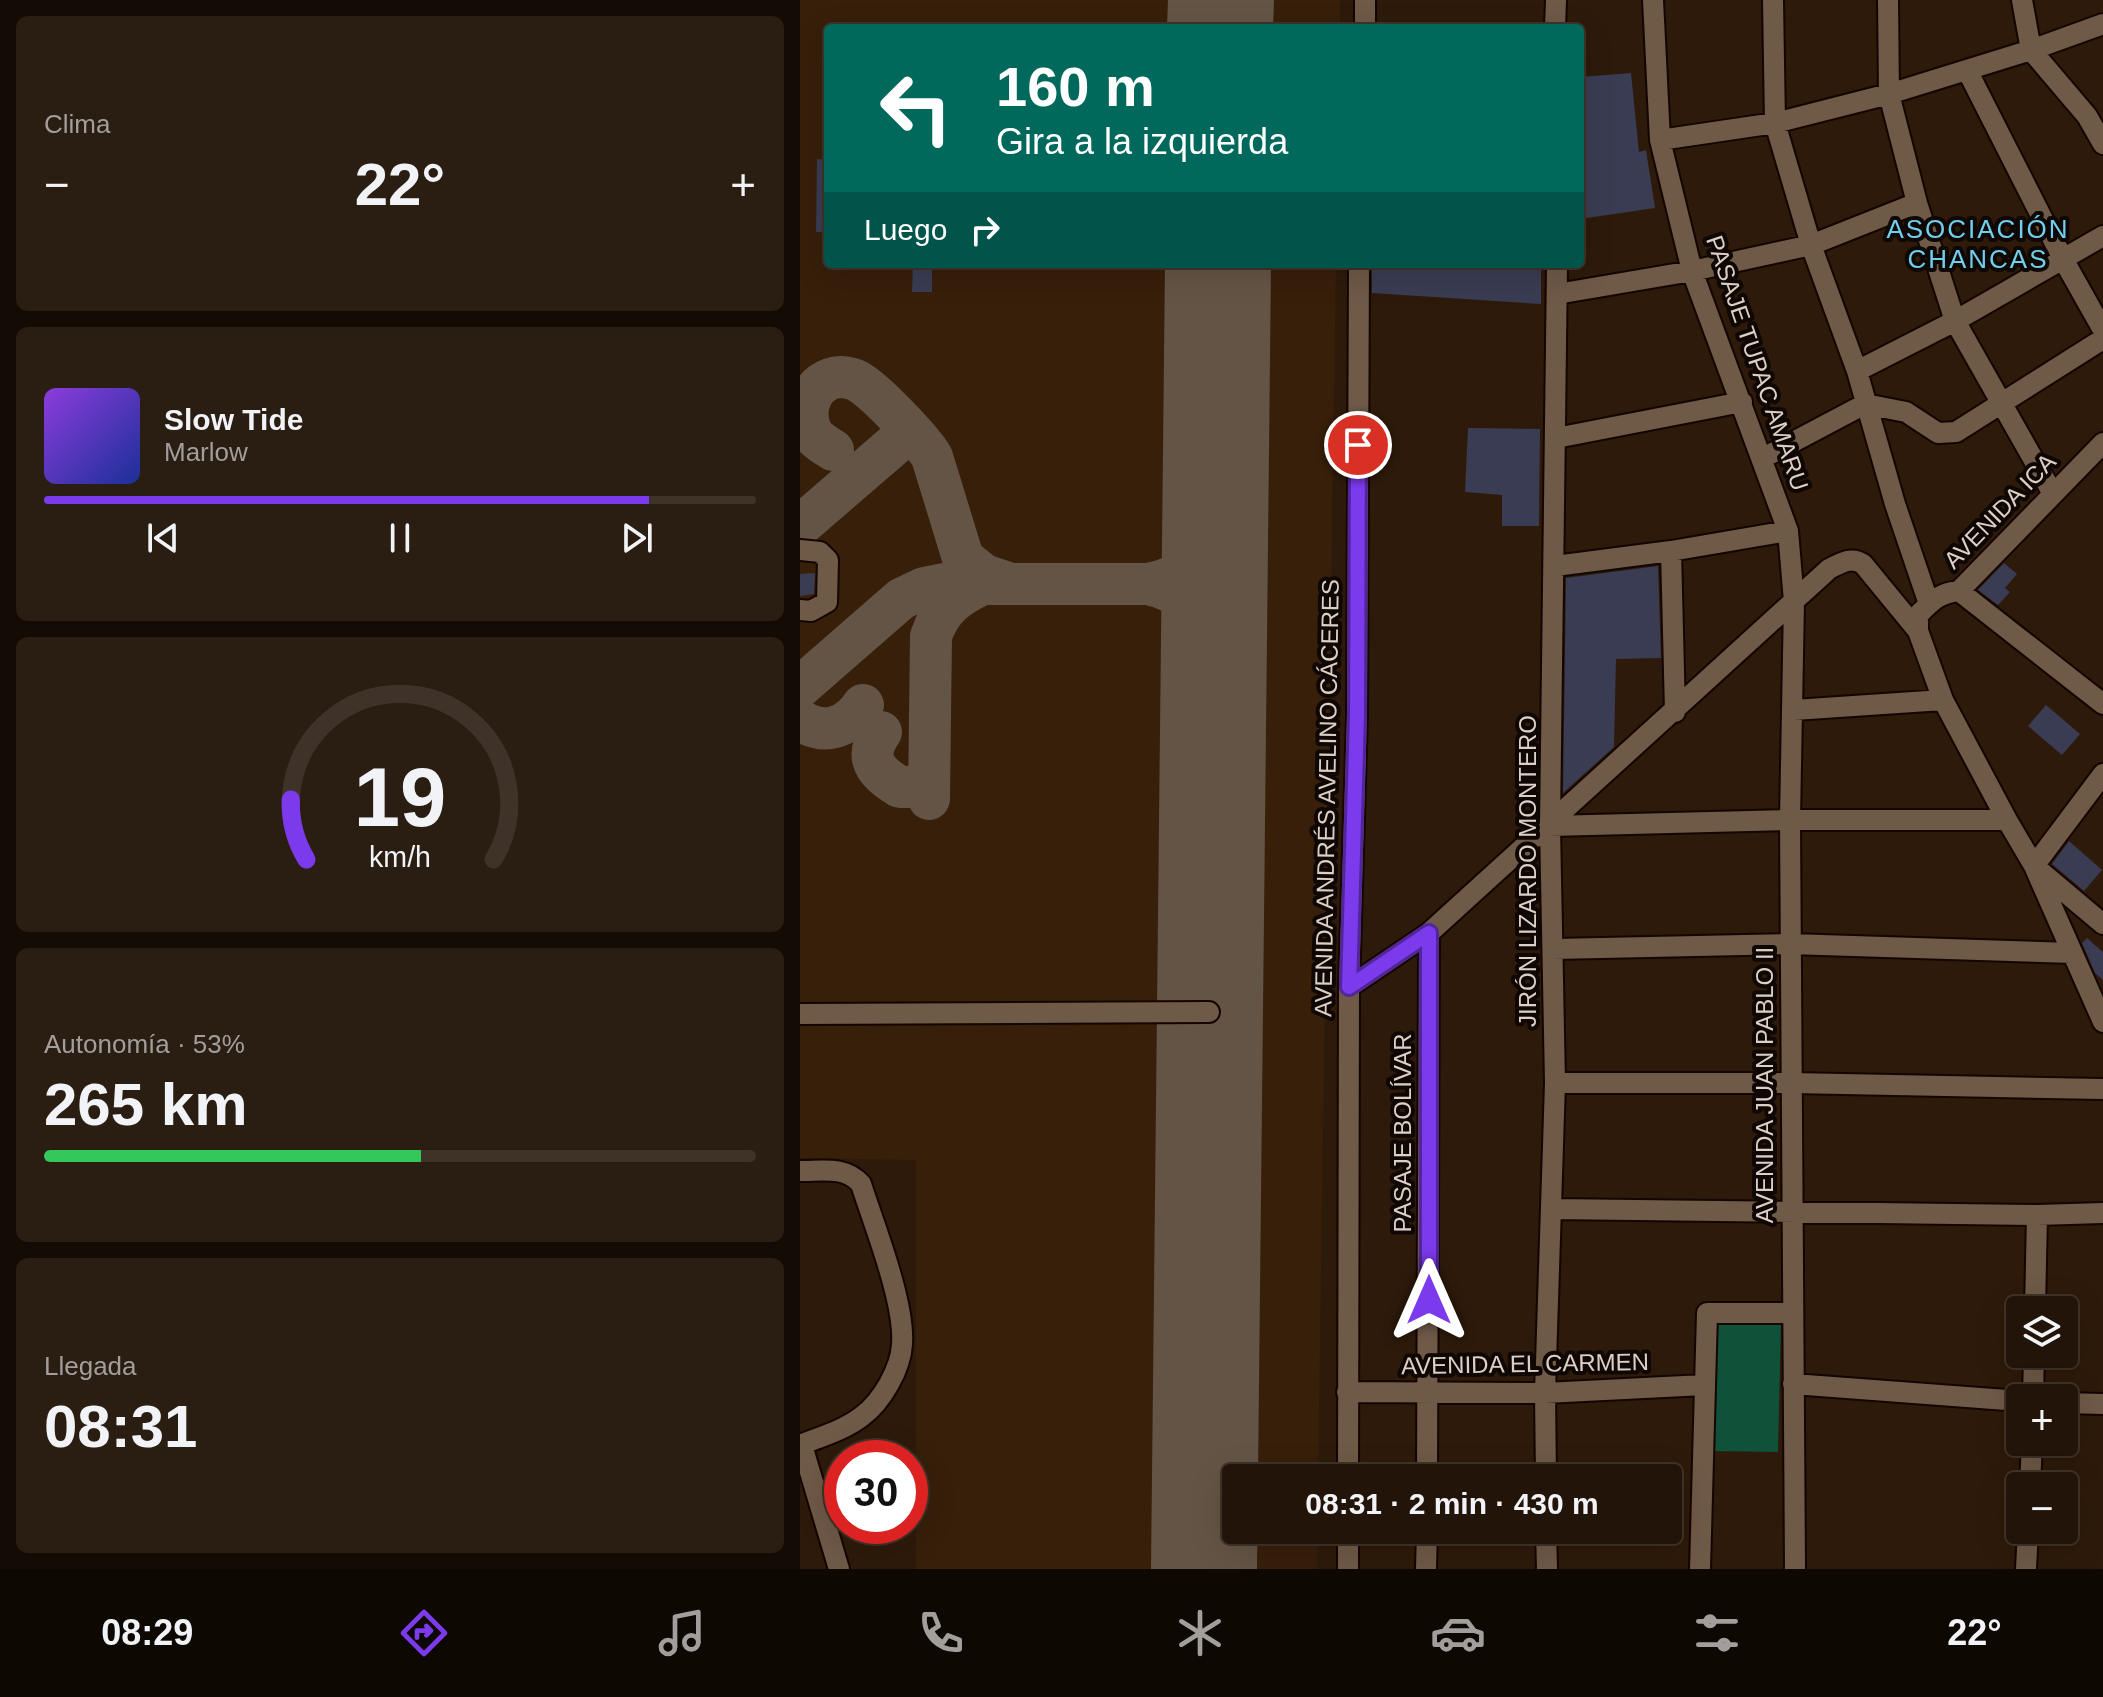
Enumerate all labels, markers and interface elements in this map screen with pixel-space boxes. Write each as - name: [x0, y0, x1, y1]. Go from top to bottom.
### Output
- text: 160 m: [996, 55, 1155, 118]
- icon: left: [864, 56, 968, 160]
- text: Clima: [44, 109, 110, 139]
- text: Gira a la izquierda: [996, 121, 1288, 162]
- text: 22°: [355, 151, 445, 218]
- text: −: [44, 160, 70, 209]
- text: +: [730, 160, 756, 209]
- icon: right: [963, 208, 1007, 252]
- text: Luego: [864, 213, 947, 246]
- district label: ASOCIACIÓN CHANCAS: [1886, 214, 2070, 274]
- street label: PASAJE TUPAC AMARU: [1701, 232, 1814, 494]
- text: Slow Tide: [164, 403, 303, 436]
- pin: [1324, 411, 1392, 479]
- icon: arrive: [1336, 423, 1380, 467]
- text: Marlow: [164, 437, 248, 467]
- street label: AVENIDA ICA: [1938, 448, 2061, 574]
- icon: previous: [141, 516, 185, 560]
- icon: pause: [378, 516, 422, 560]
- icon: next: [615, 516, 659, 560]
- street label: AVENIDA ANDRÉS AVELINO CÁCERES: [1309, 579, 1344, 1017]
- street label: JIRÓN LIZARDO MONTERO: [1514, 715, 1541, 1027]
- text: 19: [354, 751, 446, 844]
- text: km/h: [369, 842, 431, 874]
- street label: AVENIDA JUAN PABLO II: [1751, 947, 1778, 1223]
- text: Autonomía · 53%: [44, 1029, 245, 1059]
- street label: PASAJE BOLÍVAR: [1389, 1033, 1416, 1233]
- text: 265 km: [44, 1071, 248, 1138]
- position arrow: [1387, 1258, 1471, 1342]
- map controls: [2006, 1296, 2078, 1544]
- button: layers: [2006, 1296, 2078, 1368]
- street label: AVENIDA EL CARMEN: [1401, 1348, 1649, 1379]
- text: Llegada: [44, 1351, 137, 1381]
- button: +: [2006, 1384, 2078, 1456]
- text: 08:31: [44, 1393, 197, 1460]
- speed limit sign: 30: [824, 1440, 928, 1544]
- button: −: [2006, 1472, 2078, 1544]
- text: 08:31 · 2 min · 430 m: [1305, 1487, 1599, 1520]
- icon: directions: [396, 1605, 452, 1661]
- icon: music: [654, 1605, 710, 1661]
- icon: phone: [913, 1605, 969, 1661]
- icon: climate: [1172, 1605, 1228, 1661]
- icon: car: [1430, 1605, 1486, 1661]
- icon: filters: [1689, 1605, 1745, 1661]
- text: 08:29: [101, 1612, 193, 1653]
- text: 22°: [1947, 1612, 2002, 1653]

